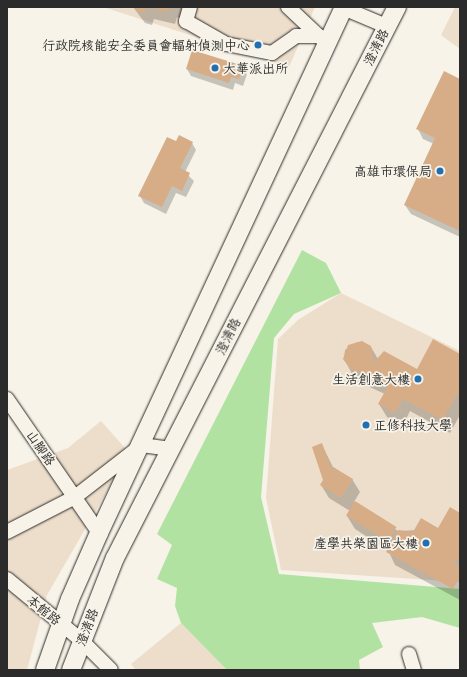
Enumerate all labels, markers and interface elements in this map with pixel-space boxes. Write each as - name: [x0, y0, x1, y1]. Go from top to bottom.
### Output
- street label: 澄清路: [360, 26, 392, 68]
- place label: 行政院核能安全委員會輻射偵測中心: [42, 37, 250, 53]
- marker: 行政院核能安全委員會輻射偵測中心: [253, 40, 263, 50]
- place label: 大華派出所: [223, 60, 288, 76]
- marker: 大華派出所: [210, 63, 220, 73]
- place label: 高雄市環保局: [354, 163, 432, 179]
- marker: 高雄市環保局: [435, 166, 445, 176]
- street label: 澄清路: [212, 315, 244, 357]
- place label: 生活創意大樓: [332, 371, 410, 387]
- marker: 生活創意大樓: [413, 374, 423, 384]
- place label: 正修科技大學: [374, 417, 452, 433]
- marker: 正修科技大學: [361, 420, 371, 430]
- street label: 山腳路: [23, 428, 59, 468]
- place label: 產學共榮園區大樓: [314, 535, 418, 551]
- marker: 產學共榮園區大樓: [421, 538, 431, 548]
- street label: 本館路: [24, 592, 64, 628]
- street label: 澄清路: [73, 606, 101, 648]

